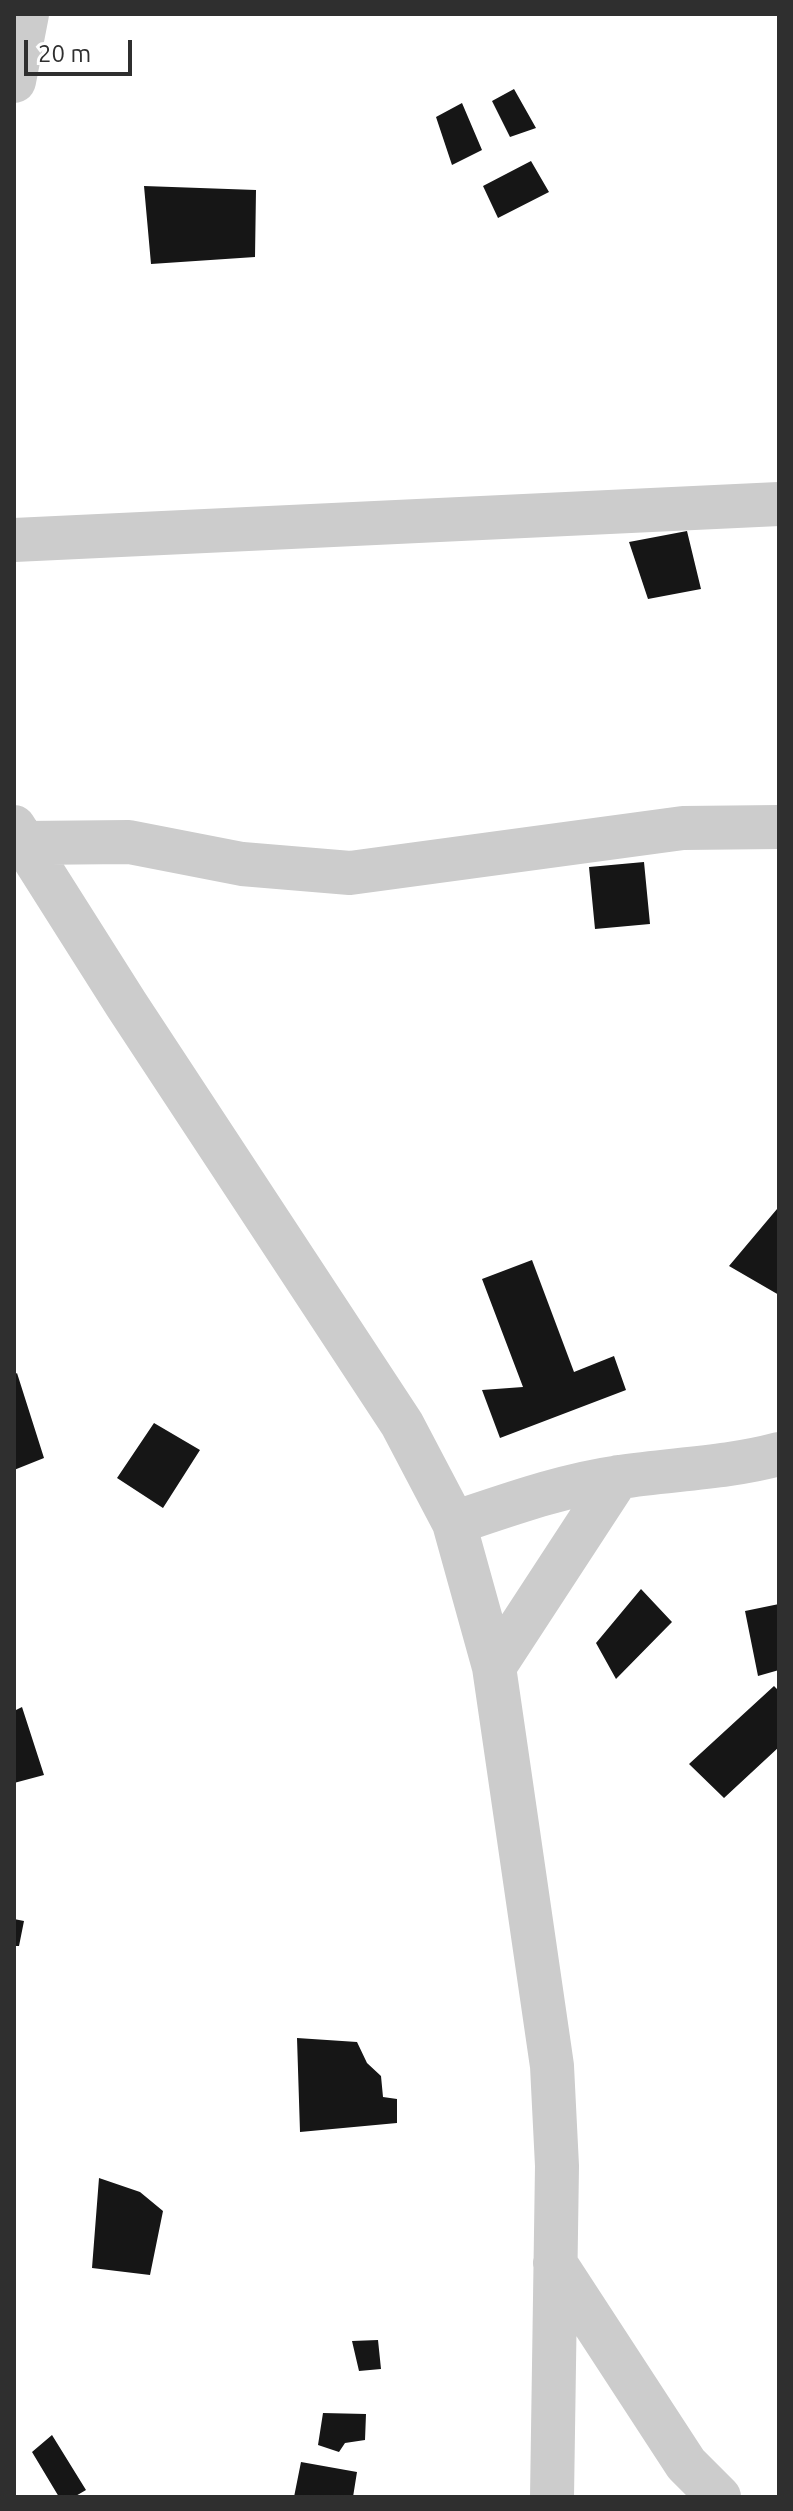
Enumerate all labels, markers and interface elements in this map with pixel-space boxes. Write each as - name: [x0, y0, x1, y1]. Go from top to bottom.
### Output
- scale bar: [28, 24, 136, 74]
- text: 20 m: [38, 40, 91, 67]

